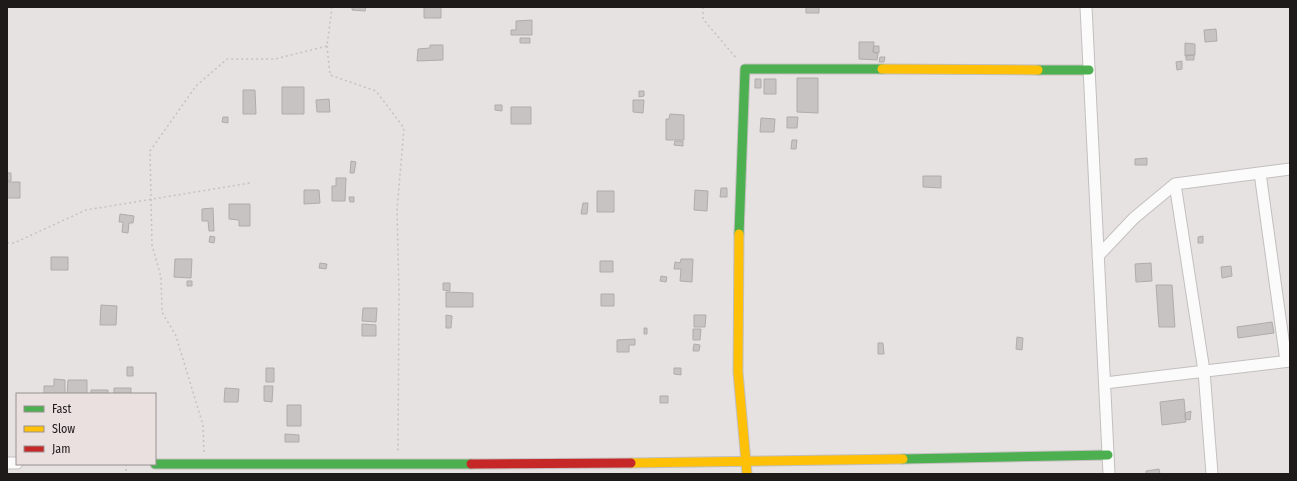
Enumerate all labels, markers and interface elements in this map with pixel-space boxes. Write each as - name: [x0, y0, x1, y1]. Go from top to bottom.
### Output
- legend: [16, 393, 156, 465]
- text: Fast: [52, 402, 71, 416]
- text: Slow: [52, 422, 75, 436]
- text: Jam: [52, 442, 70, 456]

